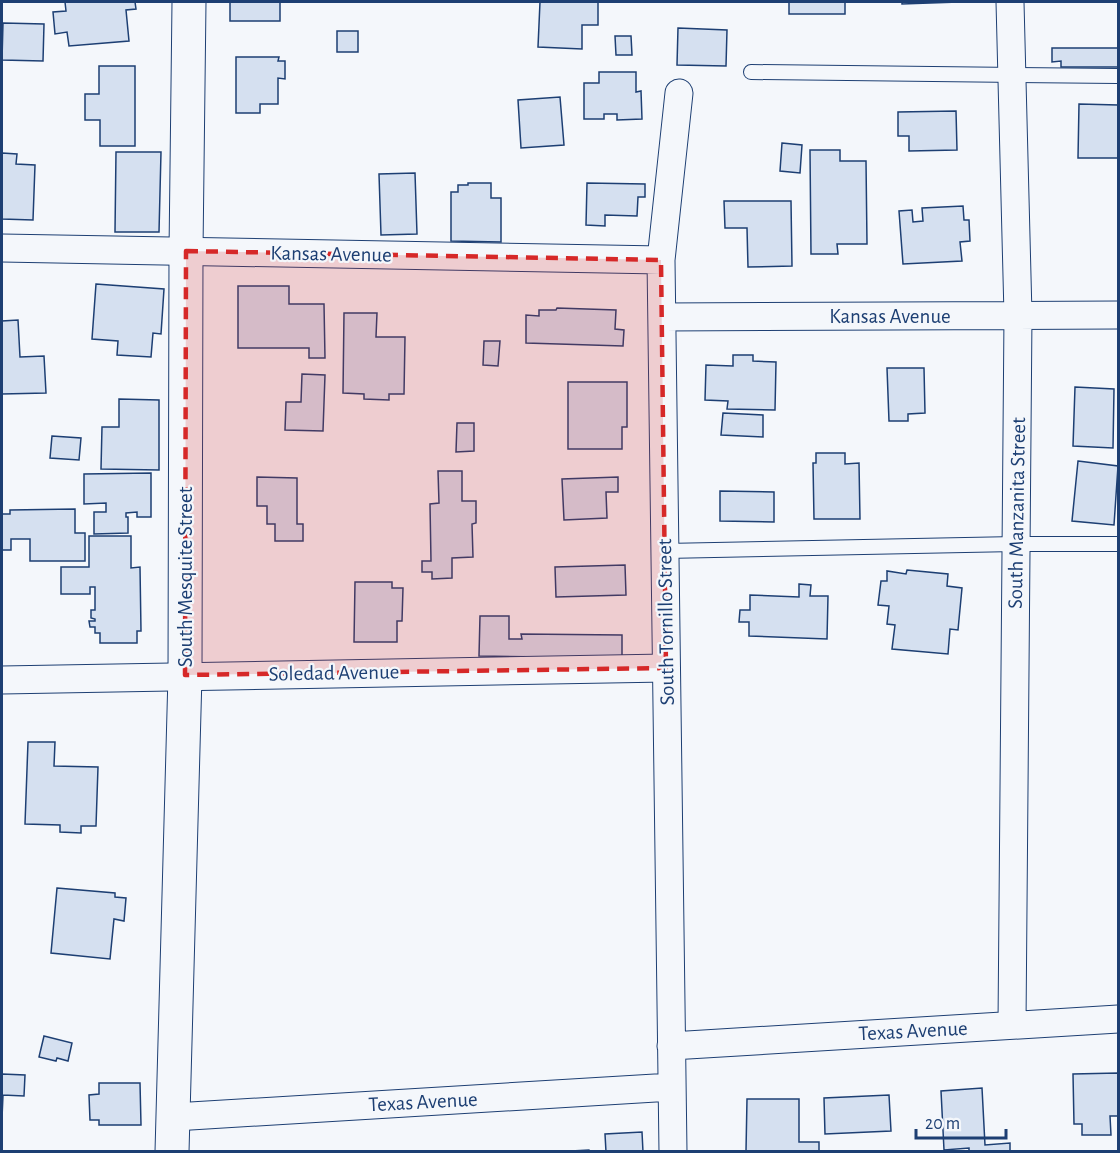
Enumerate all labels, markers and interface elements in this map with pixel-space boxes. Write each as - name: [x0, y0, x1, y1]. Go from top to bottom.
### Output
- street label: Kansas Avenue: [270, 242, 392, 266]
- street label: Kansas Avenue: [829, 306, 951, 327]
- street label: South Manzanita Street: [1005, 417, 1029, 609]
- street label: South Mesquite Street: [175, 486, 196, 667]
- street label: South Tornillo Street: [654, 538, 678, 706]
- street label: Soledad Avenue: [268, 661, 400, 685]
- street label: Texas Avenue: [858, 1018, 968, 1044]
- street label: Texas Avenue: [368, 1089, 478, 1115]
- scale bar: [916, 1102, 1006, 1140]
- text: 20 m: [925, 1115, 960, 1133]

